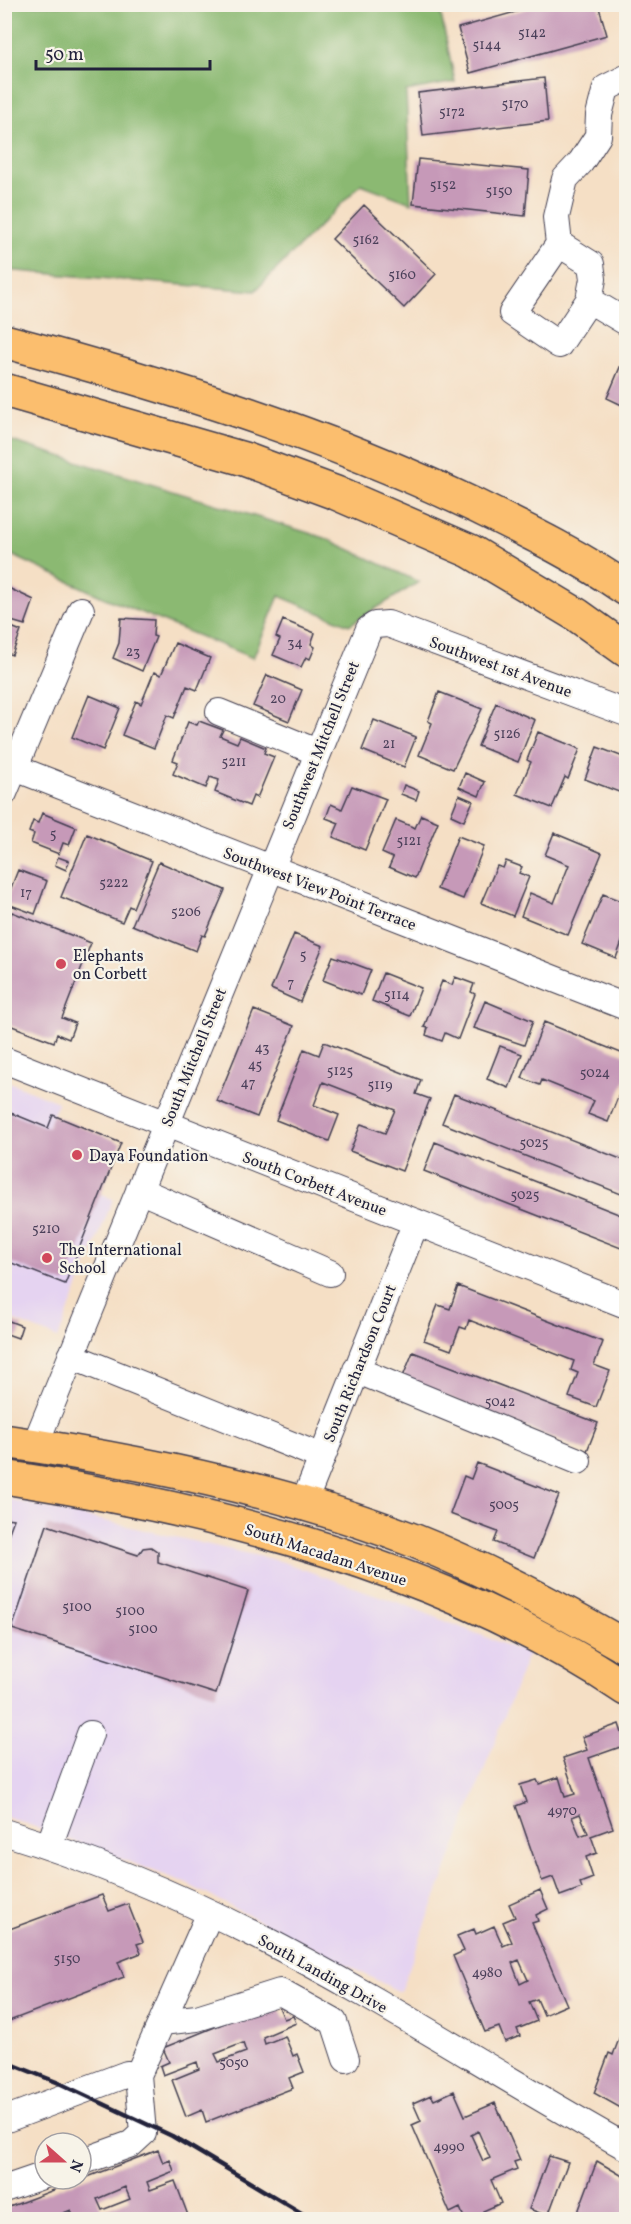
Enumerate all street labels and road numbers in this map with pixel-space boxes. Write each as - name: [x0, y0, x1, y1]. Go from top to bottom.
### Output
- street label: Southwest 1st Avenue: [426, 632, 575, 704]
- street label: Southwest Mitchell Street: [278, 658, 366, 833]
- street label: Southwest View Point Terrace: [219, 843, 419, 937]
- street label: South Mitchell Street: [157, 984, 233, 1131]
- street label: South Corbett Avenue: [239, 1147, 390, 1223]
- street label: South Richardson Court: [319, 1281, 403, 1446]
- street label: South Macadam Avenue: [241, 1519, 409, 1593]
- street label: South Landing Drive: [253, 1930, 391, 2020]

